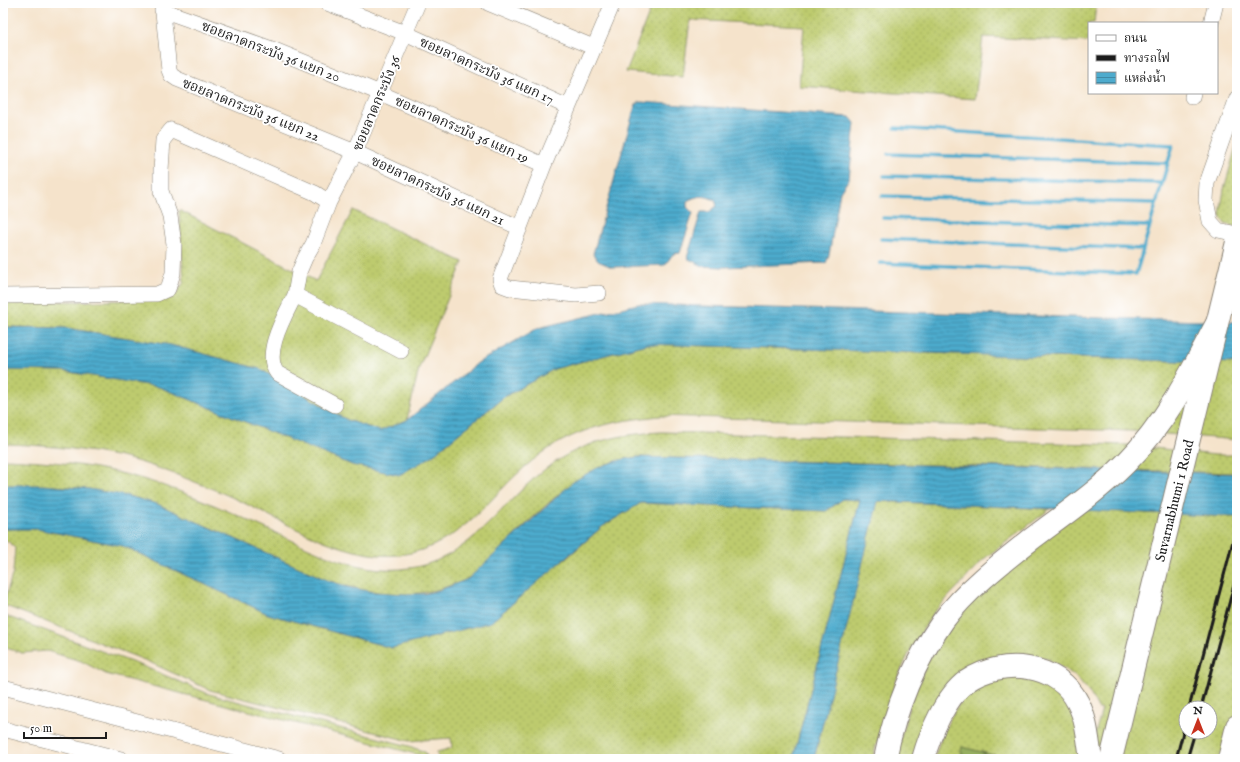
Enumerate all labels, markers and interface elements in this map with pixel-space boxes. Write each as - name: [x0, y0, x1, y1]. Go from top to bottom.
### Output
- street label: ซอยลาดกระบัง 36 แยก 20: [199, 17, 343, 87]
- legend: [1088, 22, 1218, 94]
- text: ถนน: [1124, 31, 1147, 46]
- street label: ซอยลาดกระบัง 36 แยก 17: [417, 33, 557, 109]
- text: ทางรถไฟ: [1124, 49, 1170, 66]
- street label: ซอยลาดกระบัง 36: [349, 52, 405, 154]
- text: แหล่งน้ำ: [1124, 69, 1166, 86]
- street label: ซอยลาดกระบัง 36 แยก 22: [179, 74, 322, 146]
- street label: ซอยลาดกระบัง 36 แยก 19: [392, 92, 531, 168]
- street label: ซอยลาดกระบัง 36 แยก 21: [368, 152, 507, 230]
- street label: Suvarnabhumi 1 Road: [1151, 437, 1199, 564]
- north arrow: [1178, 700, 1218, 740]
- text: N: [1192, 704, 1203, 718]
- scale bar: [24, 714, 106, 740]
- text: 50 m: [30, 721, 52, 736]

